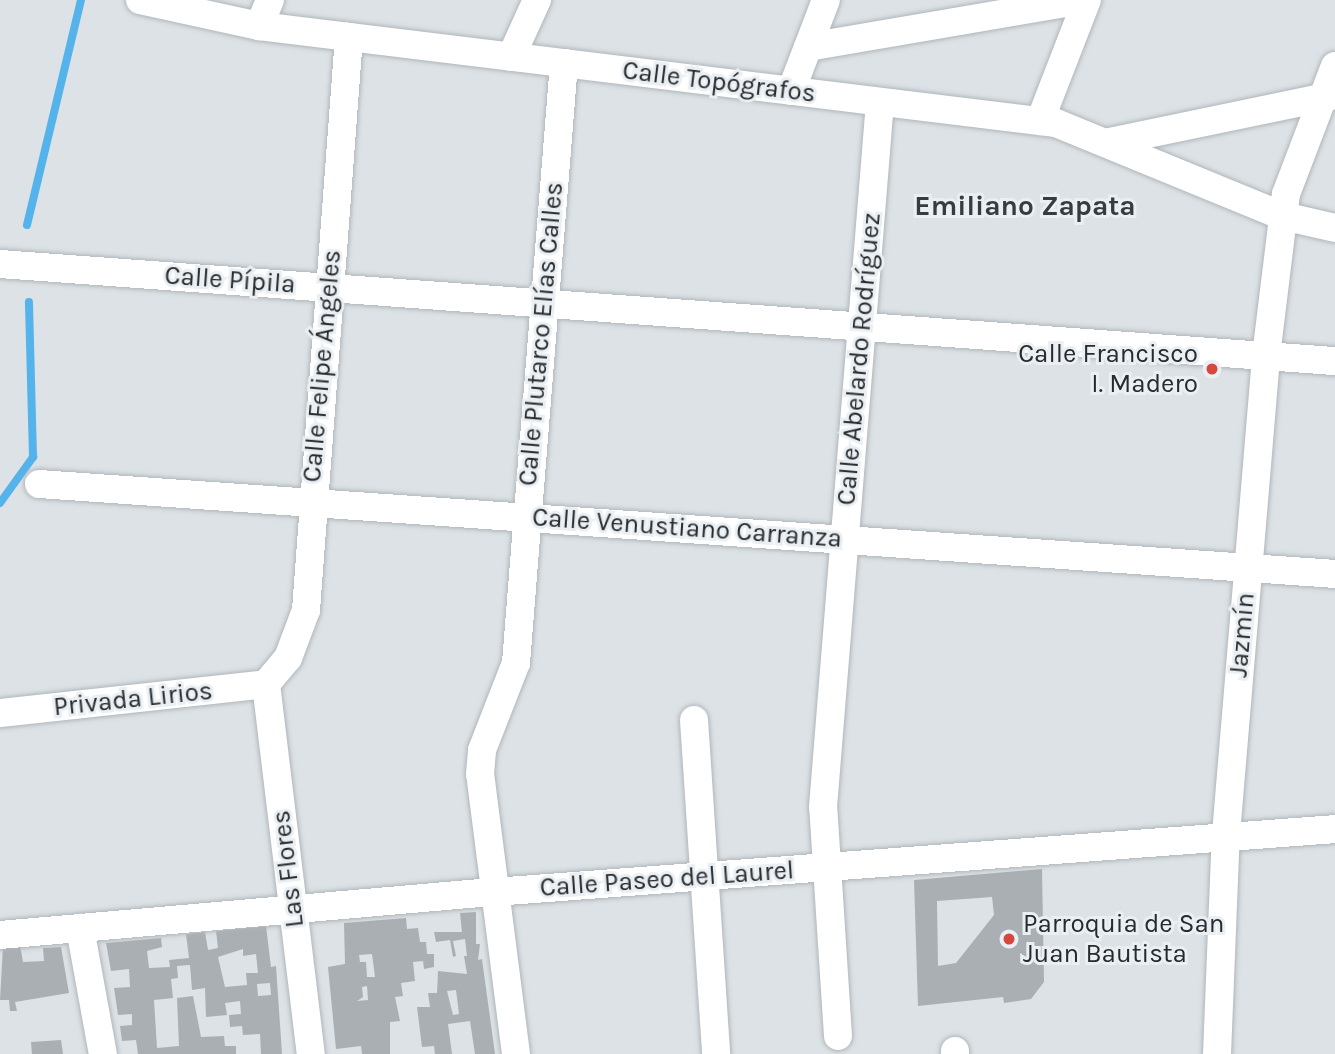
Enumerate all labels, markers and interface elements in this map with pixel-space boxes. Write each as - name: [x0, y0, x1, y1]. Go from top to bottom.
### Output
- street label: Calle Topógrafos: [621, 55, 817, 109]
- street label: Calle Plutarco Elías Calles: [512, 181, 570, 487]
- district label: Emiliano Zapata: [914, 189, 1136, 223]
- street label: Calle Abelardo Rodríguez: [831, 211, 887, 507]
- street label: Calle Felipe Ángeles: [296, 248, 348, 484]
- street label: Calle Pípila: [164, 260, 296, 300]
- place label: Calle Francisco I. Madero: [1018, 338, 1198, 400]
- marker: Calle Francisco I. Madero: [1204, 361, 1220, 377]
- street label: Calle Venustiano Carranza: [531, 502, 843, 554]
- street label: Jazmín: [1223, 591, 1261, 679]
- street label: Privada Lirios: [52, 675, 214, 723]
- street label: Las Flores: [265, 809, 311, 929]
- street label: Calle Paseo del Laurel: [539, 855, 795, 903]
- place label: Parroquia de San Juan Bautista: [1023, 908, 1225, 970]
- marker: Parroquia de San Juan Bautista: [1001, 931, 1017, 947]

